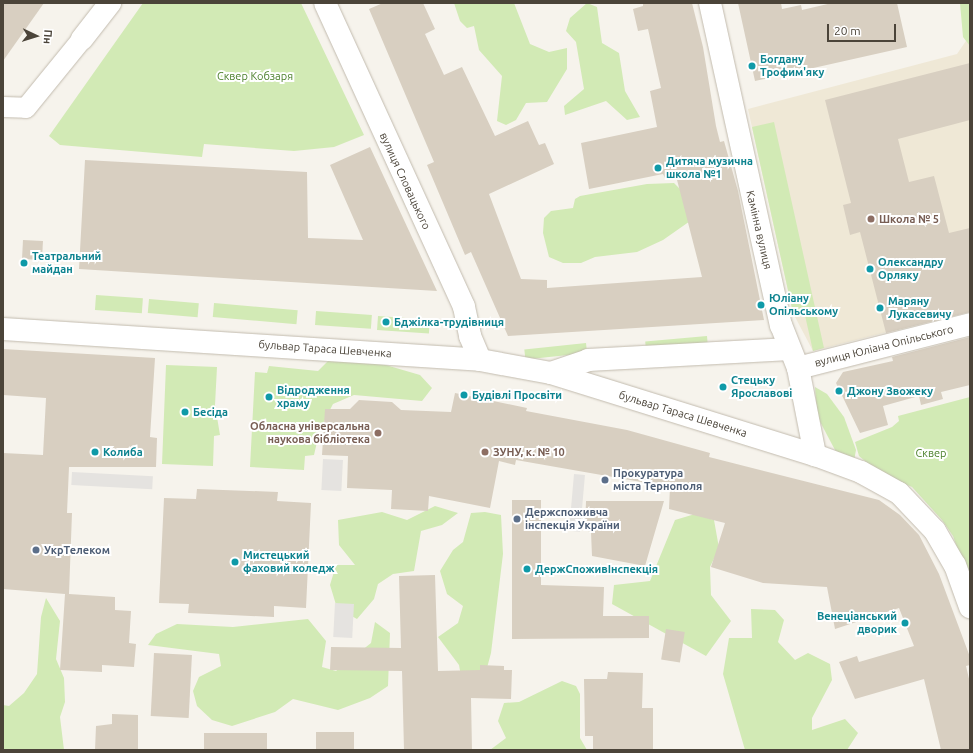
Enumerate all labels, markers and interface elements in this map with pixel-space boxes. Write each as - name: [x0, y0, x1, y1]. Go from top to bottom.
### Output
- north arrow: [16, 16, 56, 56]
- scale bar: [829, 16, 898, 42]
- text: 20 m: [834, 24, 861, 37]
- text: Пн: [41, 29, 54, 44]
- place label: Богдану Трофим'яку: [760, 53, 824, 79]
- marker: Богдану Трофим'яку: [747, 61, 757, 71]
- park label: Сквер Кобзаря: [217, 69, 293, 83]
- street label: вулиця Словацького: [377, 130, 433, 232]
- place label: Дитяча музична школа №1: [666, 155, 753, 181]
- marker: Дитяча музична школа №1: [653, 163, 663, 173]
- street label: Камінна вулиця: [744, 189, 774, 271]
- place label: Школа № 5: [879, 212, 939, 226]
- marker: Школа № 5: [866, 214, 876, 224]
- place label: Театральний майдан: [32, 250, 101, 276]
- place label: Олександру Орляку: [878, 256, 943, 282]
- marker: Театральний майдан: [19, 258, 29, 268]
- marker: Олександру Орляку: [865, 264, 875, 274]
- place label: Юліану Опільському: [769, 292, 838, 318]
- place label: Маряну Лукасевичу: [888, 295, 951, 321]
- marker: Юліану Опільському: [756, 300, 766, 310]
- marker: Маряну Лукасевичу: [875, 303, 885, 313]
- place label: Бджілка-трудівниця: [394, 315, 504, 329]
- marker: Бджілка-трудівниця: [381, 317, 391, 327]
- street label: вулиця Юліана Опільського: [813, 322, 955, 370]
- street label: бульвар Тараса Шевченка: [258, 338, 392, 360]
- place label: Стецьку Ярославові: [731, 374, 792, 400]
- marker: Стецьку Ярославові: [718, 382, 728, 392]
- place label: Відродження храму: [277, 384, 350, 410]
- place label: Джону Звожеку: [847, 384, 933, 398]
- marker: Джону Звожеку: [834, 386, 844, 396]
- place label: Будівлі Просвіти: [472, 388, 562, 402]
- street label: бульвар Тараса Шевченка: [617, 388, 749, 440]
- marker: Будівлі Просвіти: [459, 390, 469, 400]
- marker: Відродження храму: [264, 392, 274, 402]
- place label: Бесіда: [193, 405, 228, 419]
- marker: Бесіда: [180, 407, 190, 417]
- place label: Обласна універсальна наукова бібліотека: [250, 420, 370, 446]
- marker: Обласна універсальна наукова бібліотека: [373, 428, 383, 438]
- place label: Колиба: [103, 445, 143, 459]
- place label: ЗУНУ, к. № 10: [493, 445, 565, 459]
- park label: Сквер: [916, 446, 946, 460]
- marker: Колиба: [90, 447, 100, 457]
- marker: ЗУНУ, к. № 10: [480, 447, 490, 457]
- place label: Прокуратура міста Тернополя: [613, 467, 702, 493]
- marker: Прокуратура міста Тернополя: [600, 475, 610, 485]
- place label: Держспоживча інспекція України: [525, 506, 620, 532]
- marker: Держспоживча інспекція України: [512, 514, 522, 524]
- place label: УкрТелеком: [44, 543, 110, 557]
- marker: УкрТелеком: [31, 545, 41, 555]
- place label: Мистецький фаховий коледж: [243, 549, 335, 575]
- marker: Мистецький фаховий коледж: [230, 557, 240, 567]
- place label: ДержСпоживІнспекція: [535, 562, 658, 576]
- marker: ДержСпоживІнспекція: [522, 564, 532, 574]
- place label: Венеціанський дворик: [817, 610, 897, 636]
- marker: Венеціанський дворик: [900, 618, 910, 628]

